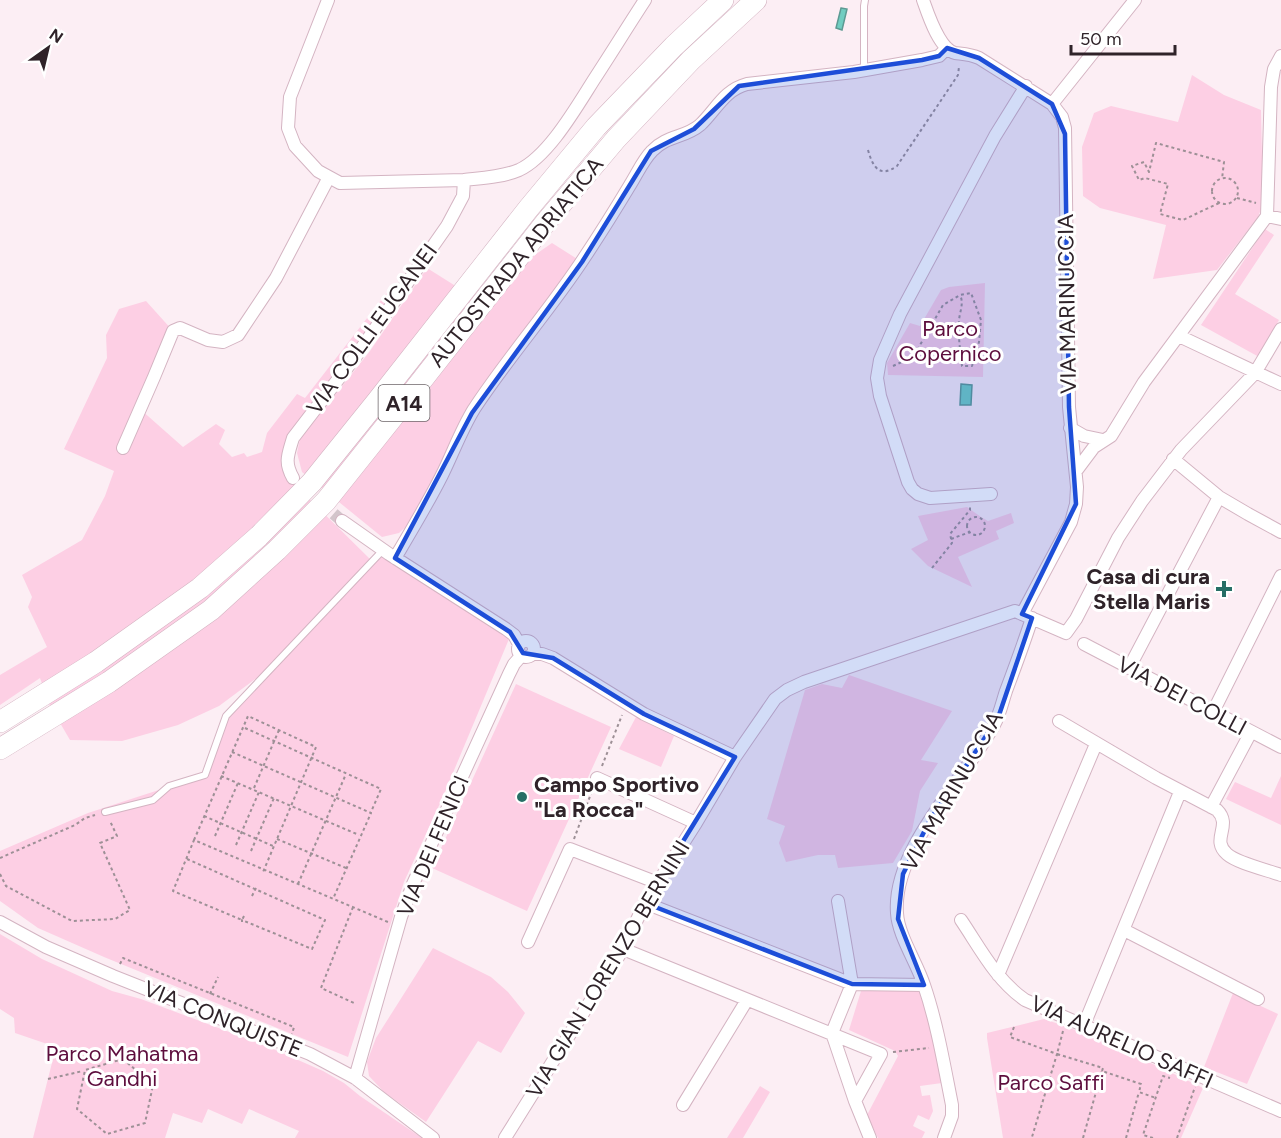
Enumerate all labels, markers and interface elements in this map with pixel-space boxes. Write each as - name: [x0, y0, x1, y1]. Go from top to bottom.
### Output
- north arrow: [18, 18, 78, 78]
- scale bar: [1071, 18, 1174, 56]
- text: N: [46, 25, 67, 47]
- text: 50 m: [1080, 28, 1122, 50]
- street label: AUTOSTRADA ADRIATICA: [423, 151, 609, 373]
- street label: VIA MARINUCCIA: [1052, 214, 1082, 394]
- street label: VIA COLLI EUGANEI: [301, 238, 443, 420]
- park label: Parco Copernico: [898, 315, 1002, 367]
- road number: A14: [378, 385, 430, 421]
- place label: Casa di cura Stella Maris: [1086, 563, 1210, 615]
- marker: Casa di cura Stella Maris: [1215, 580, 1233, 598]
- street label: VIA DEI COLLI: [1113, 651, 1251, 741]
- street label: VIA MARINUCCIA: [895, 706, 1009, 876]
- street label: VIA DEI FENICI: [391, 771, 475, 921]
- place label: Campo Sportivo "La Rocca": [534, 771, 699, 823]
- marker: Campo Sportivo "La Rocca": [515, 790, 529, 804]
- street label: VIA GIAN LORENZO BERNINI: [520, 835, 696, 1103]
- street label: VIA CONQUISTE: [140, 975, 306, 1063]
- street label: VIA AURELIO SAFFI: [1027, 990, 1217, 1094]
- park label: Parco Mahatma Gandhi: [46, 1040, 198, 1092]
- park label: Parco Saffi: [997, 1069, 1105, 1096]

